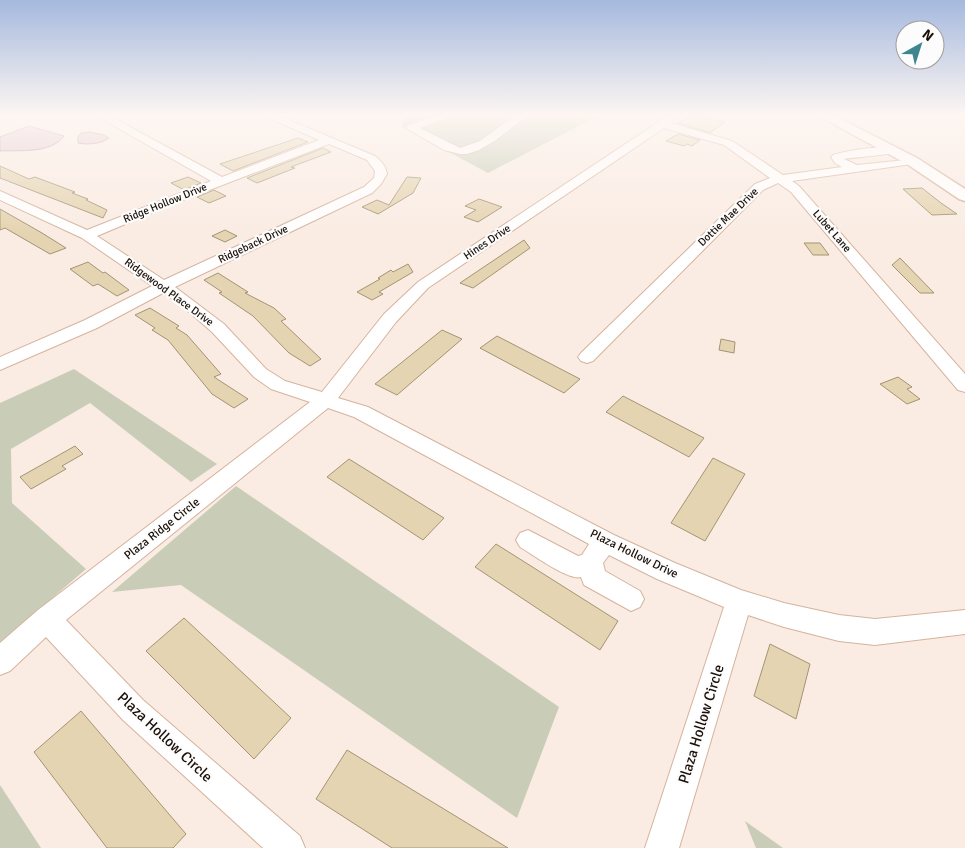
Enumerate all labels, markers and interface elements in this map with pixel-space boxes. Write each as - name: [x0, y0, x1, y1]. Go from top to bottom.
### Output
- north arrow: [895, 20, 945, 70]
- text: N: [919, 26, 937, 45]
- street label: Ridge Hollow Drive: [121, 180, 209, 226]
- street label: Dottie Mae Drive: [695, 185, 761, 249]
- street label: Lubet Lane: [810, 207, 854, 255]
- street label: Ridgeback Drive: [216, 222, 290, 266]
- street label: Hines Drive: [461, 222, 513, 262]
- street label: Ridgewood Place Drive: [122, 255, 216, 329]
- street label: Plaza Ridge Circle: [121, 495, 203, 563]
- street label: Plaza Hollow Drive: [588, 526, 680, 582]
- street label: Plaza Hollow Circle: [674, 662, 728, 786]
- street label: Plaza Hollow Circle: [114, 688, 216, 786]

